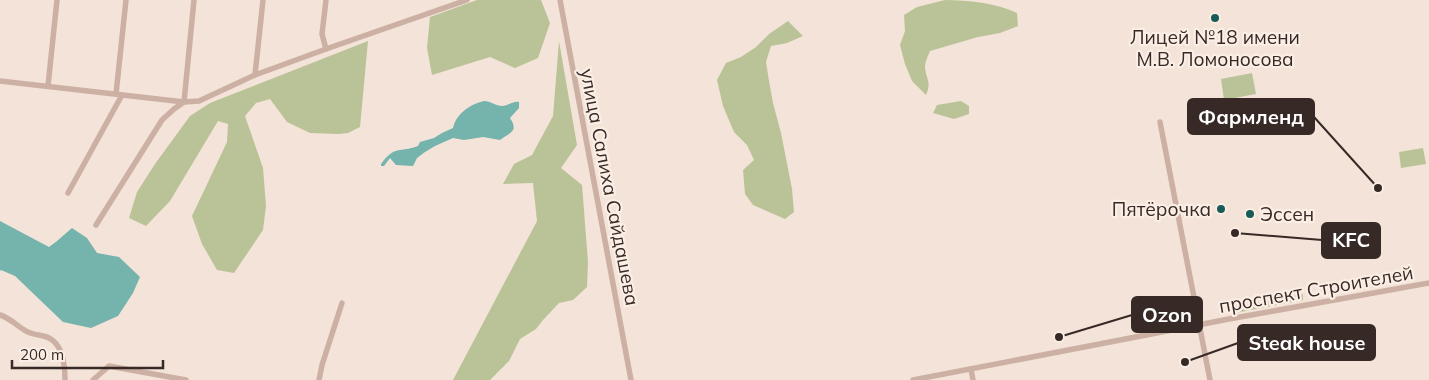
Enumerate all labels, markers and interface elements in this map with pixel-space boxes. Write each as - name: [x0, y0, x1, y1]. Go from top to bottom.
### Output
- marker: Лицей №18 имени М.В. Ломоносова: [1209, 12, 1221, 24]
- place label: Лицей №18 имени М.В. Ломоносова: [1130, 25, 1300, 71]
- street label: улица Салиха Сайдашева: [575, 66, 645, 308]
- callout: Фармленд: [1188, 99, 1314, 134]
- text: Фармленд: [1198, 104, 1304, 129]
- place label: Пятёрочка: [1112, 197, 1211, 221]
- place label: Эссен: [1260, 202, 1314, 226]
- marker: Пятёрочка: [1215, 203, 1227, 215]
- marker: Эссен: [1244, 208, 1256, 220]
- callout: KFC: [1322, 223, 1380, 258]
- text: KFC: [1332, 227, 1370, 252]
- street label: проспект Строителей: [1217, 260, 1415, 318]
- callout: Ozon: [1132, 297, 1202, 332]
- text: Ozon: [1142, 302, 1192, 327]
- callout: Steak house: [1238, 325, 1375, 360]
- text: Steak house: [1249, 330, 1366, 355]
- scale bar: [12, 338, 164, 370]
- text: 200 m: [20, 345, 64, 364]

